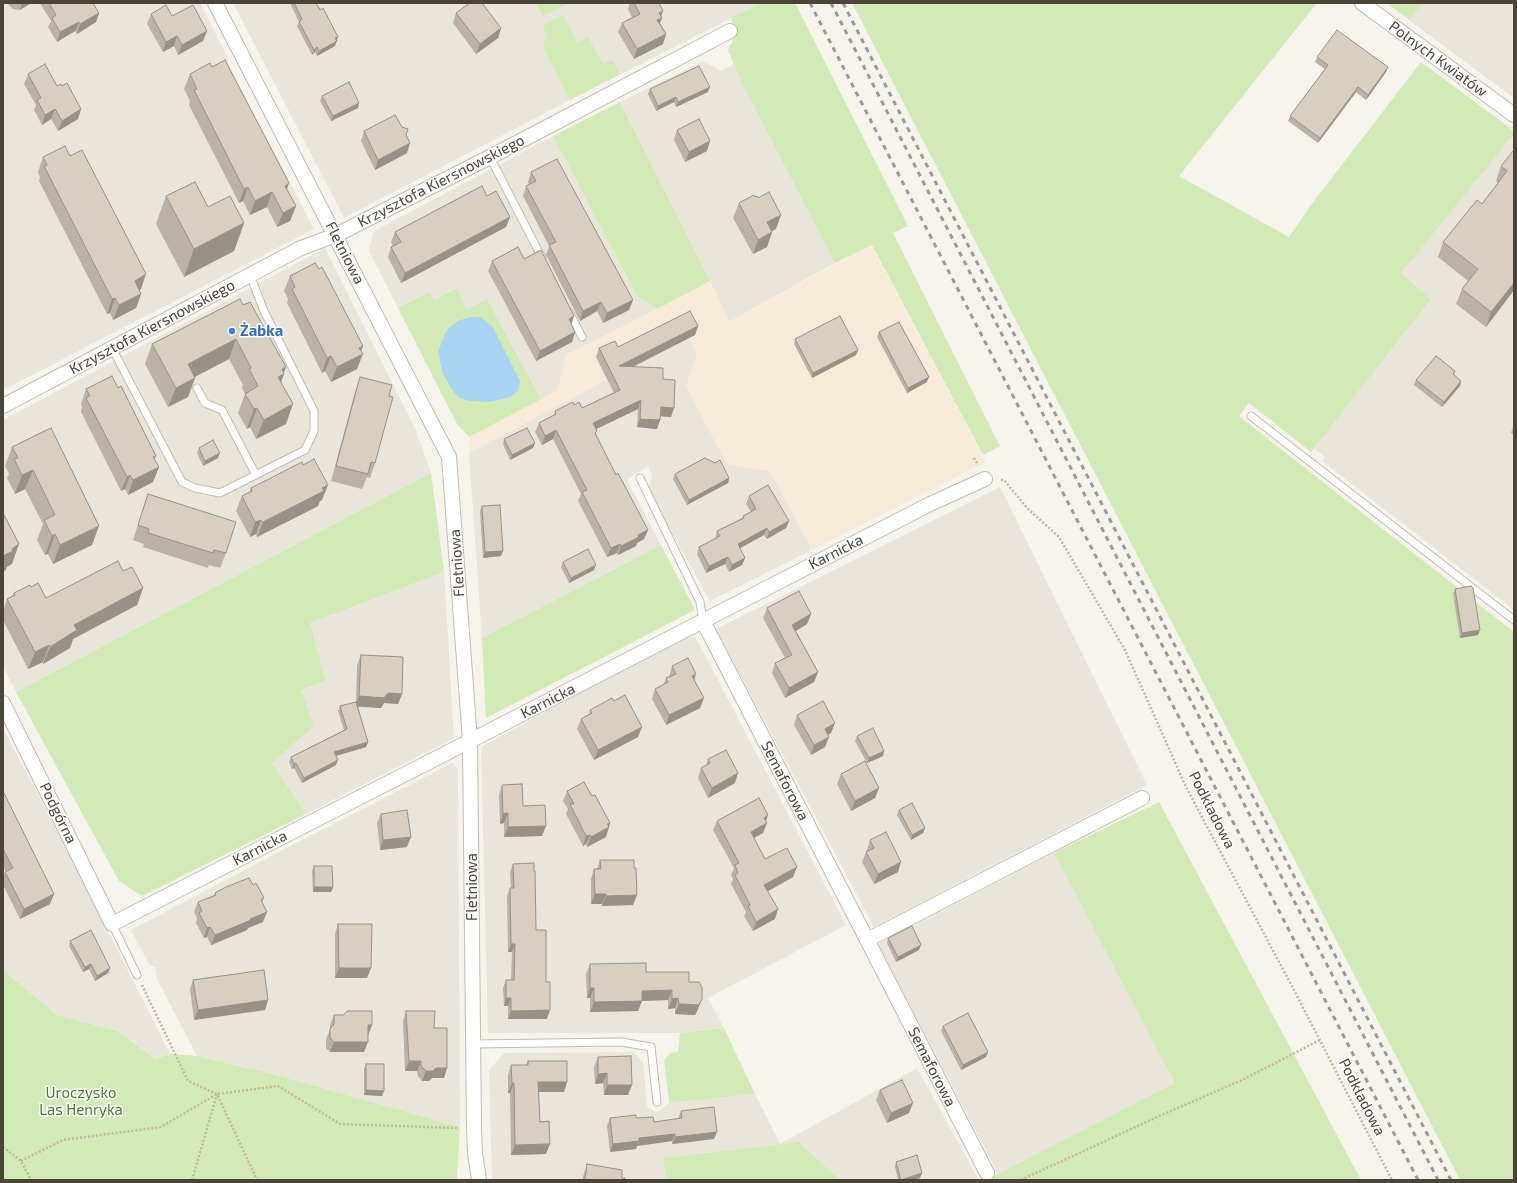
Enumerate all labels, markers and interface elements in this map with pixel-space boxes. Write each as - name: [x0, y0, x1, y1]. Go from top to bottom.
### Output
- street label: Polnych Kwiatów: [1385, 17, 1491, 101]
- street label: Krzysztofa Kiersnowskiego: [355, 131, 527, 231]
- street label: Fletniowa: [322, 219, 368, 287]
- street label: Krzysztofa Kiersnowskiego: [66, 276, 238, 378]
- place label: Żabka: [240, 322, 283, 340]
- marker: Żabka: [227, 326, 237, 336]
- street label: Fletniowa: [446, 529, 468, 597]
- street label: Karnicka: [806, 531, 866, 573]
- street label: Karnicka: [518, 680, 578, 722]
- street label: Semaforowa: [757, 738, 813, 824]
- street label: Podkładowa: [1185, 768, 1239, 852]
- street label: Podgórna: [36, 780, 80, 846]
- street label: Karnicka: [230, 827, 290, 869]
- street label: Fletniowa: [463, 853, 481, 921]
- street label: Semaforowa: [904, 1024, 960, 1110]
- street label: Podkładowa: [1335, 1055, 1389, 1139]
- park label: Uroczysko Las Henryka: [39, 1084, 123, 1119]

